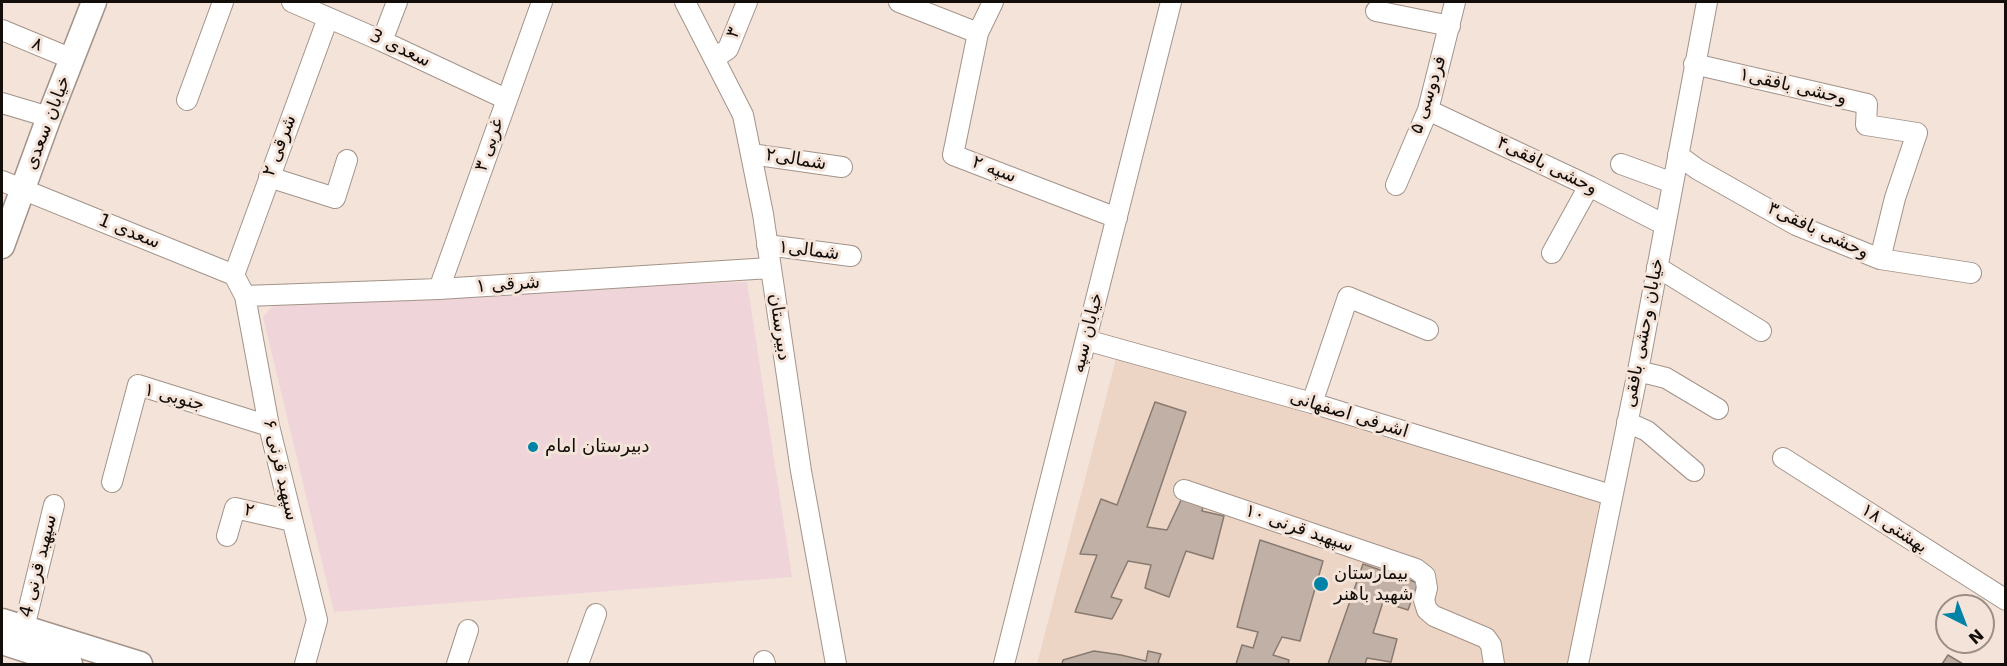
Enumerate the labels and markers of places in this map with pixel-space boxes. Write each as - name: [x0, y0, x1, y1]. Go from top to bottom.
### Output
- place label: دبیرستان امام: [545, 436, 650, 458]
- marker: دبیرستان امام: [526, 440, 540, 454]
- place label: بیمارستان شهید باهنر: [1334, 563, 1413, 606]
- marker: بیمارستان شهید باهنر: [1312, 575, 1330, 593]

